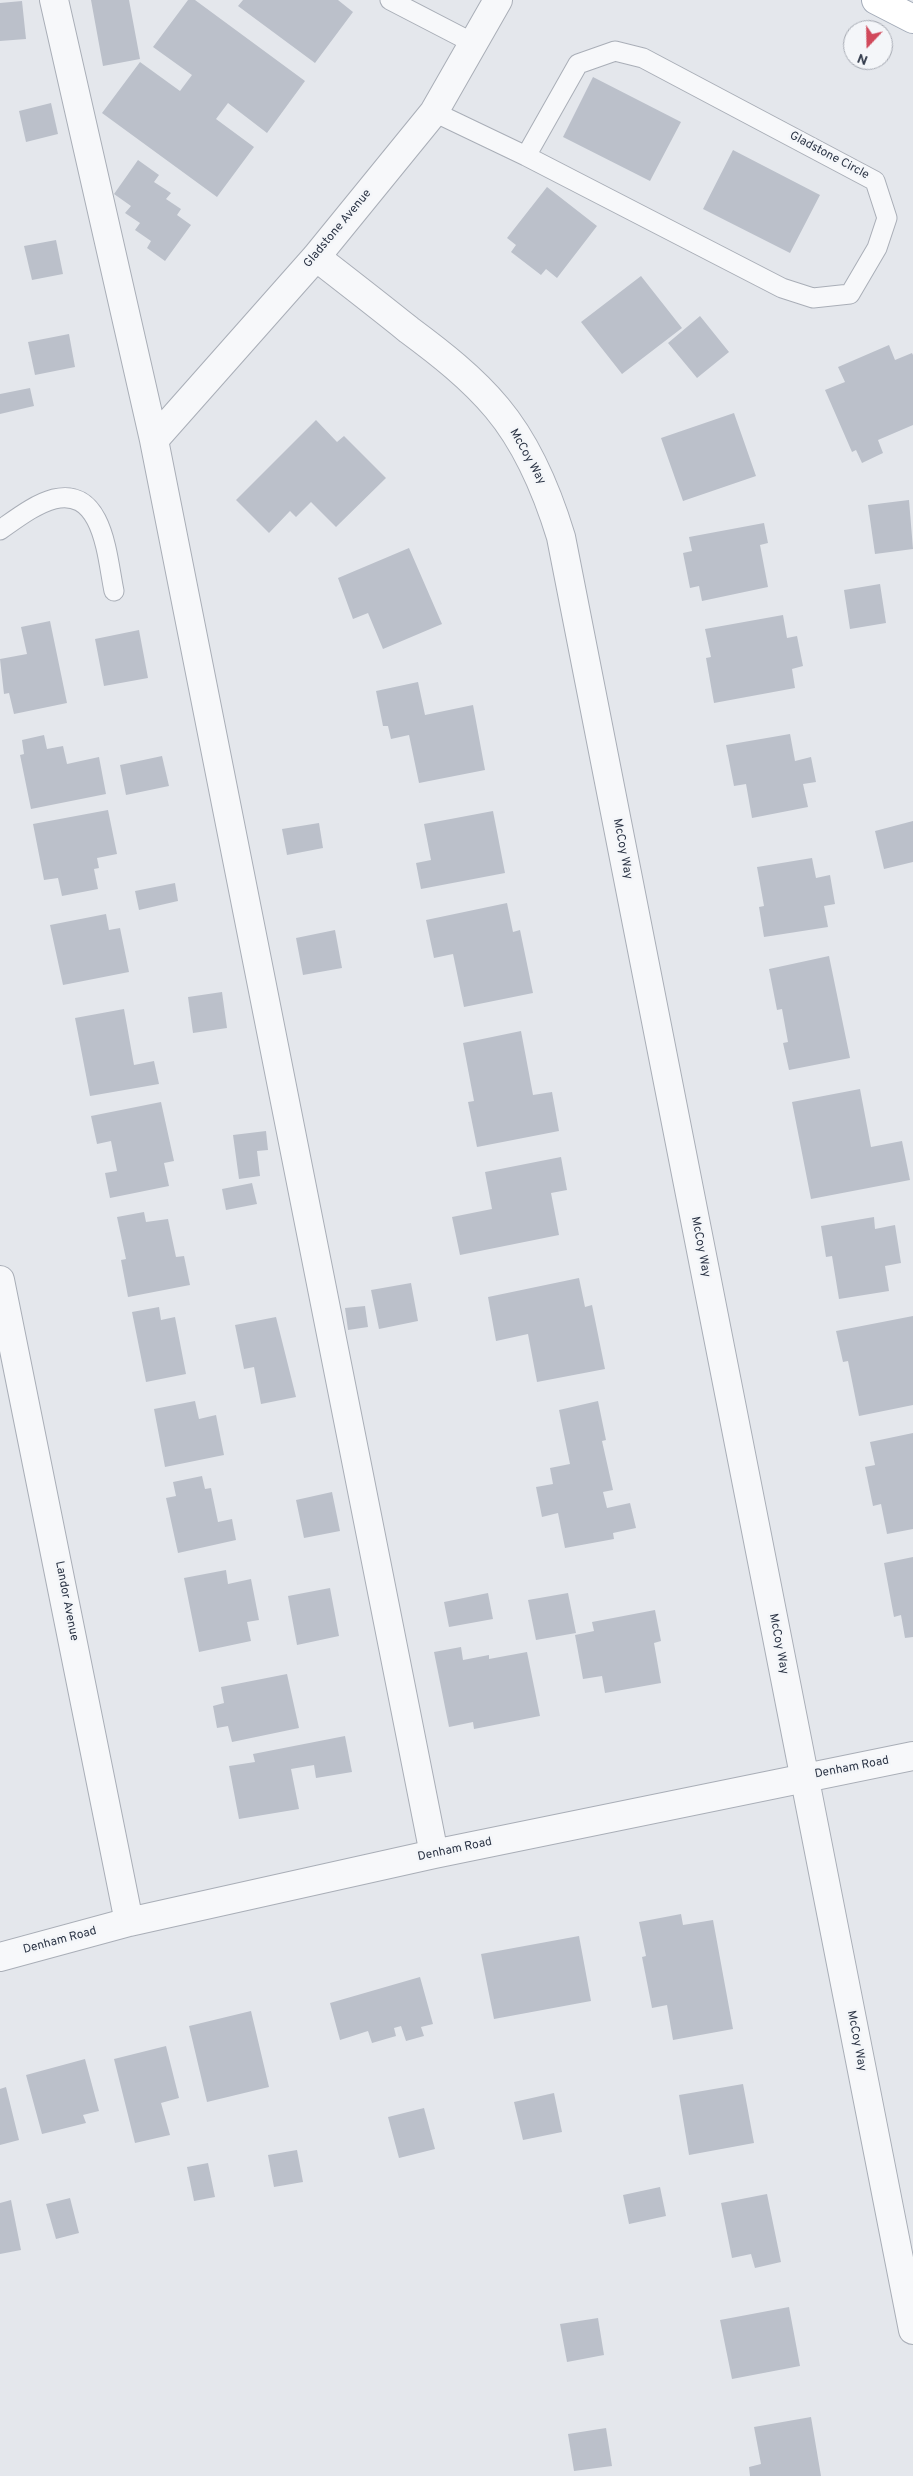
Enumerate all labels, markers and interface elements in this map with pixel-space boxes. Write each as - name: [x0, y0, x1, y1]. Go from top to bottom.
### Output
- north arrow: [843, 20, 893, 70]
- text: N: [855, 49, 871, 68]
- street label: Gladstone Circle: [787, 129, 871, 183]
- street label: Gladstone Avenue: [301, 187, 375, 271]
- street label: McCoy Way: [506, 427, 548, 487]
- street label: McCoy Way: [609, 817, 635, 881]
- street label: McCoy Way: [687, 1215, 713, 1279]
- street label: Landor Avenue: [51, 1560, 81, 1642]
- street label: McCoy Way: [765, 1612, 791, 1676]
- street label: Denham Road: [814, 1754, 890, 1782]
- street label: Denham Road: [417, 1835, 493, 1865]
- street label: Denham Road: [22, 1924, 98, 1958]
- street label: McCoy Way: [843, 2009, 869, 2073]

